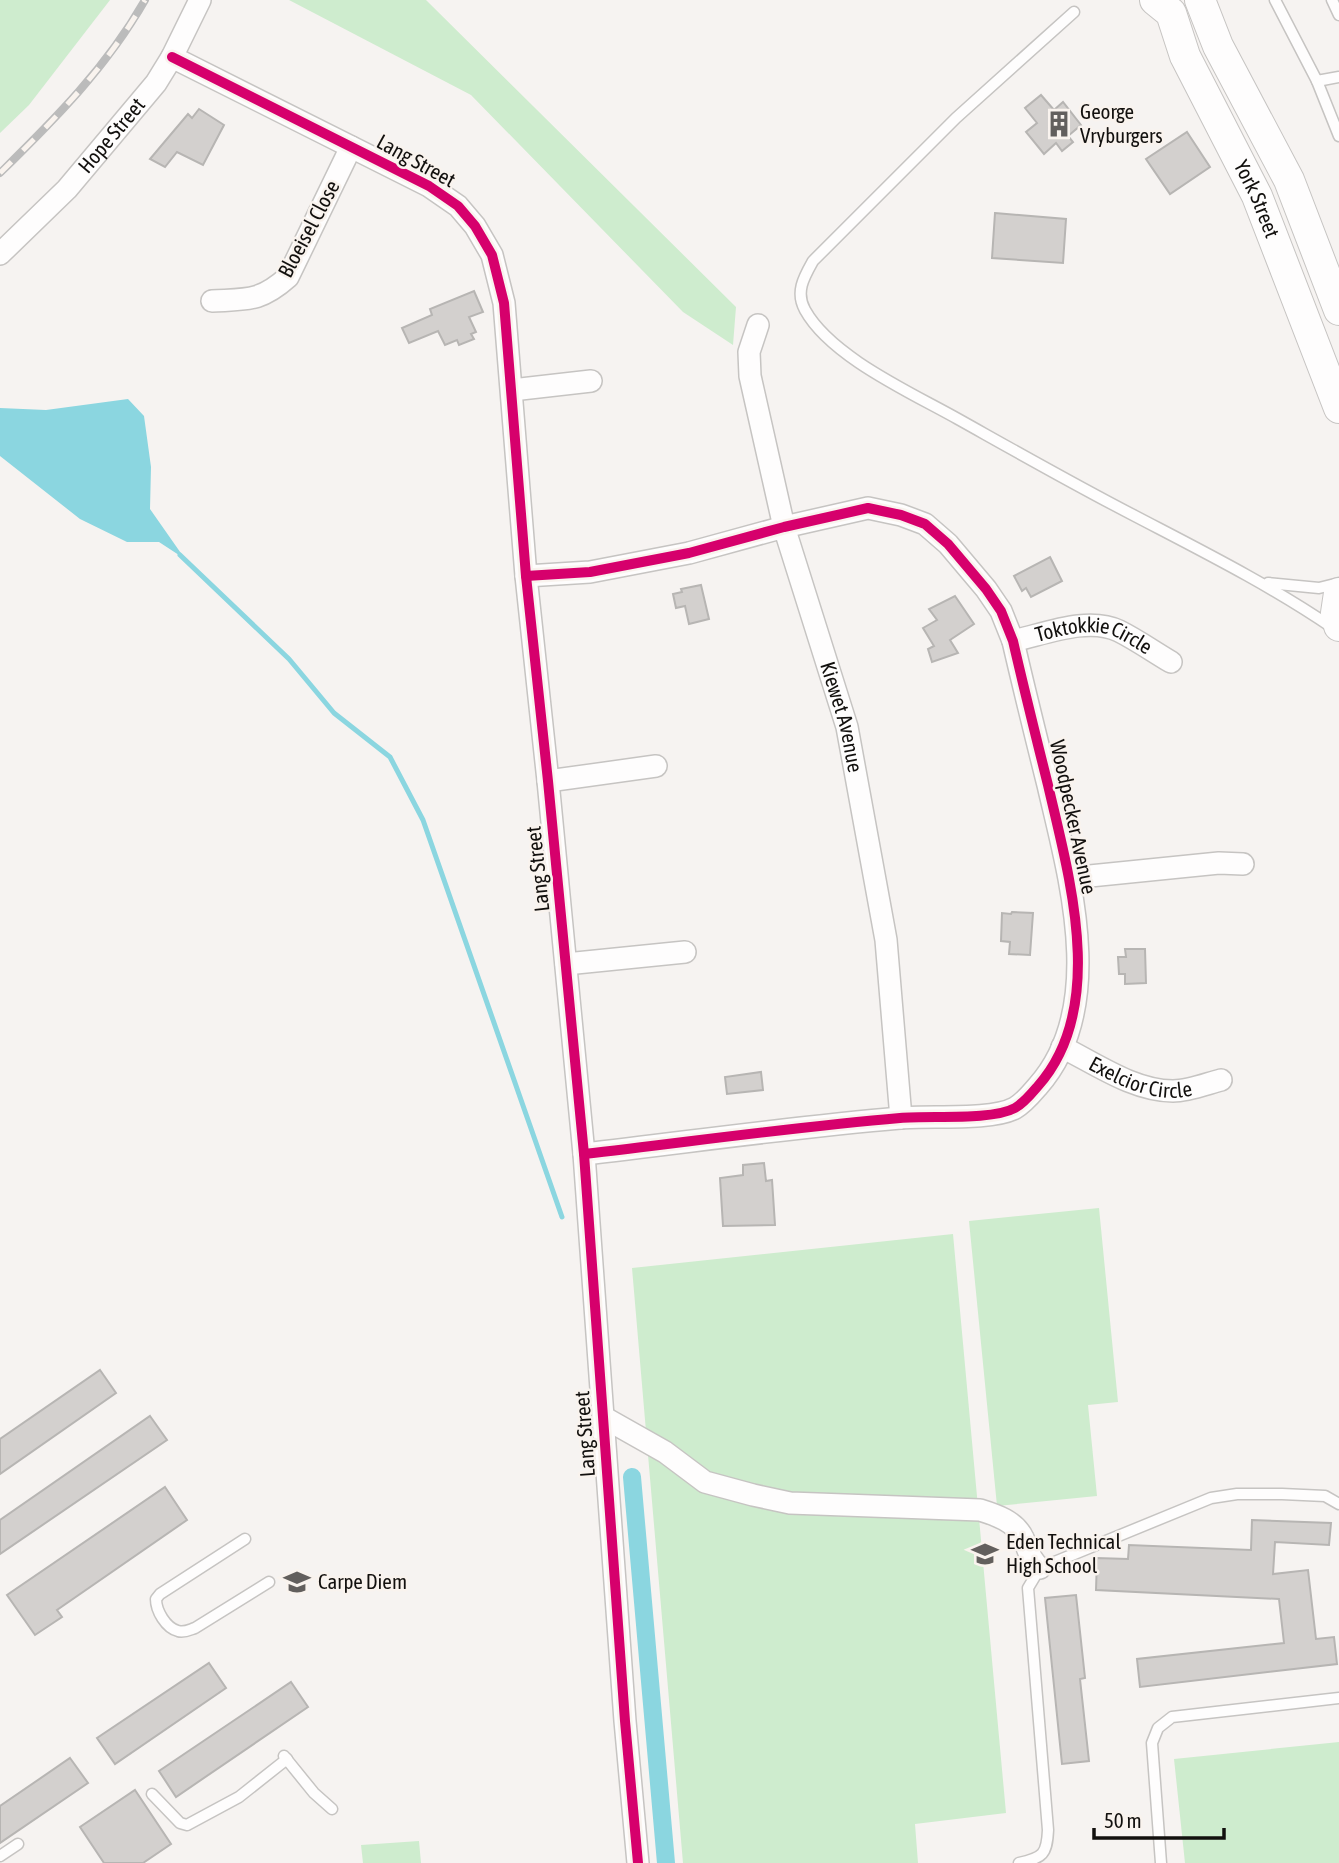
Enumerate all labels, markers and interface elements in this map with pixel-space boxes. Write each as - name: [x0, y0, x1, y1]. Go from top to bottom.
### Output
- street label: Hope Street: [73, 93, 149, 177]
- place label: George Vryburgers: [1080, 99, 1163, 147]
- building icon: George Vryburgers: [1044, 109, 1074, 139]
- street label: Lang Street: [373, 129, 460, 191]
- street label: York Street: [1230, 156, 1285, 241]
- street label: Bloeisel Close: [273, 176, 344, 281]
- street label: Toktokkie Circle: [1032, 612, 1157, 658]
- street label: Kiewet Avenue: [816, 659, 868, 774]
- street label: Woodpecker Avenue: [1046, 738, 1102, 896]
- street label: Lang Street: [521, 825, 553, 913]
- street label: Exelcior Circle: [1085, 1051, 1194, 1102]
- street label: Lang Street: [569, 1390, 599, 1478]
- place label: Eden Technical High School: [1006, 1529, 1121, 1577]
- school or university icon: Eden Technical High School: [970, 1539, 1000, 1569]
- school or university icon: Carpe Diem: [282, 1567, 312, 1597]
- place label: Carpe Diem: [318, 1569, 407, 1593]
- scale bar: [1094, 1797, 1224, 1841]
- text: 50 m: [1104, 1808, 1142, 1832]

